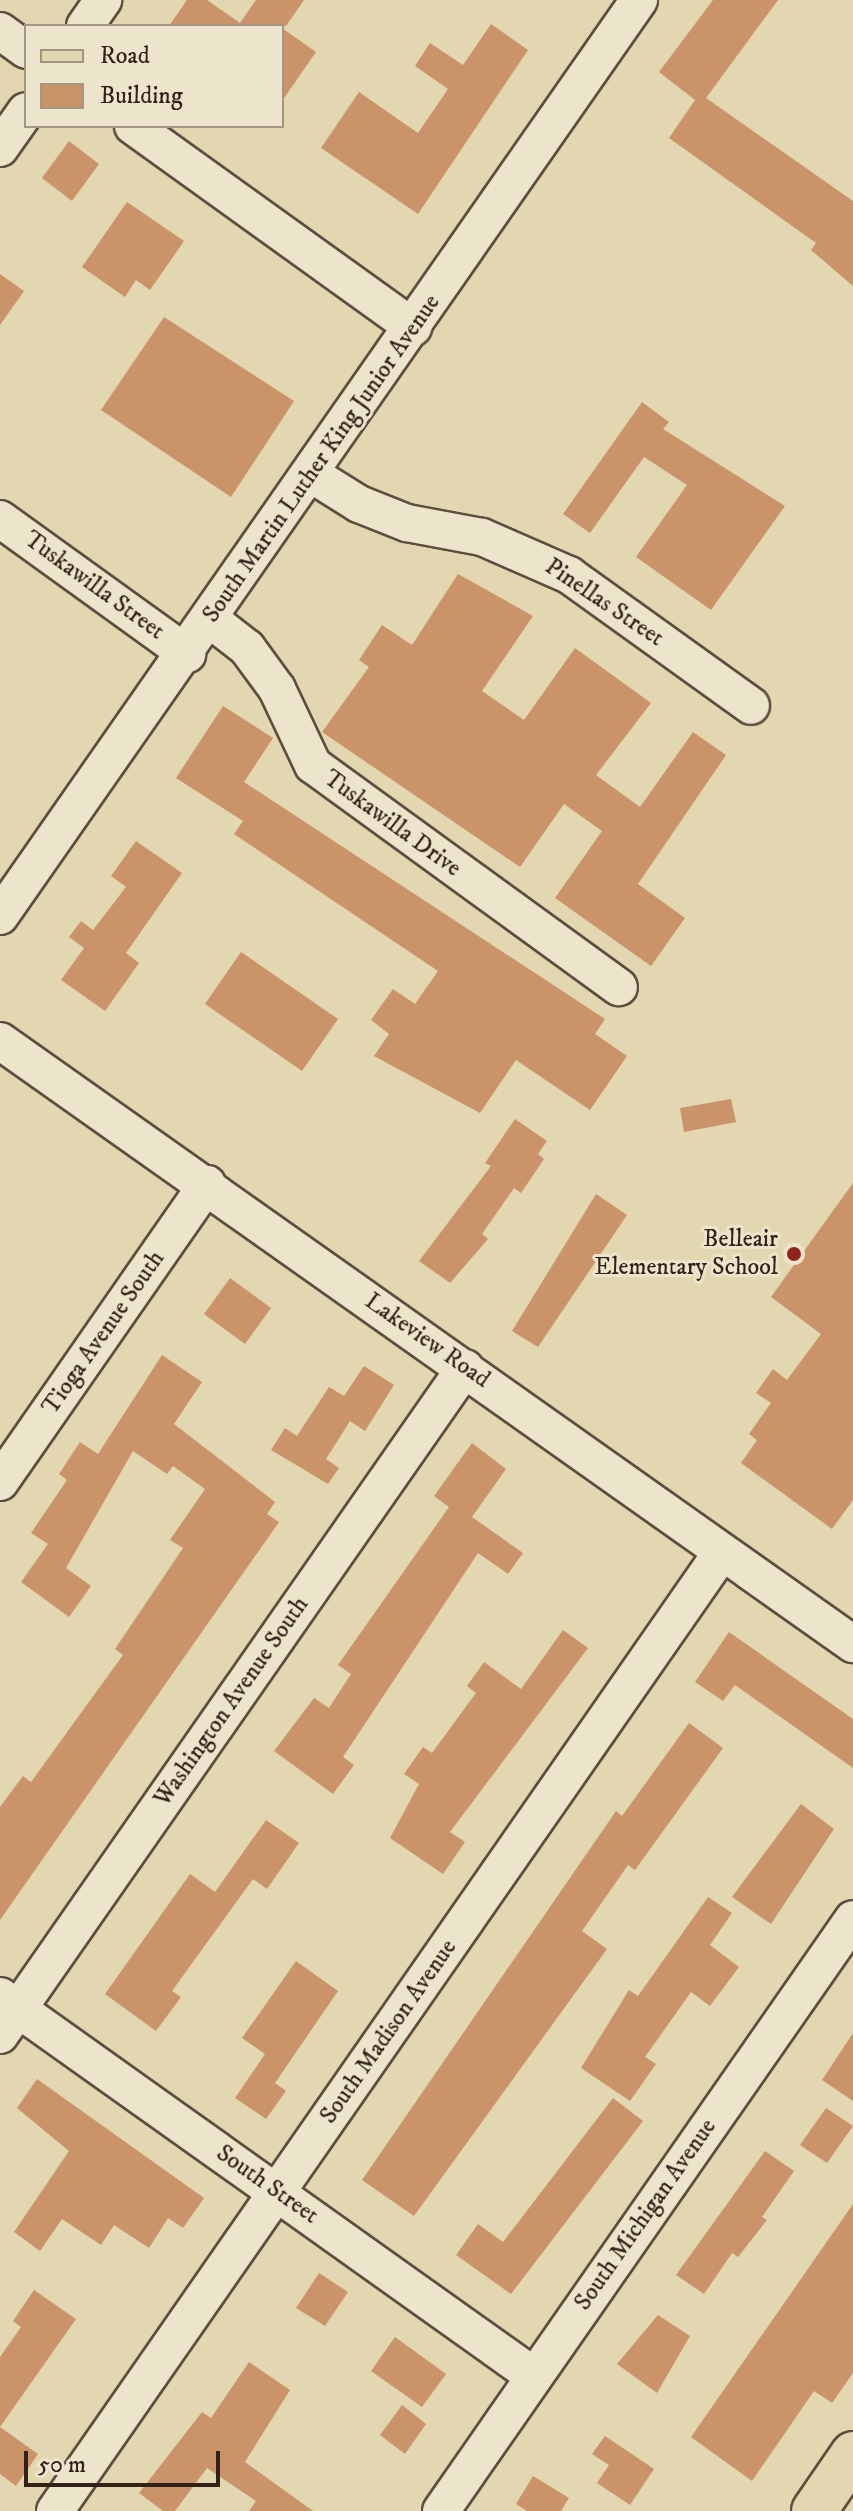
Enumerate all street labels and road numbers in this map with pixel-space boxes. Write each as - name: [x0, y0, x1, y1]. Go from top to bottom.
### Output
- street label: South Martin Luther King Junior Avenue: [197, 289, 447, 629]
- street label: Tuskawilla Street: [18, 526, 170, 646]
- street label: Pinellas Street: [539, 553, 669, 653]
- street label: Tuskawilla Drive: [318, 765, 466, 883]
- street label: Tioga Avenue South: [37, 1246, 171, 1420]
- street label: Lakeview Road: [359, 1287, 495, 1395]
- street label: Washington Avenue South: [149, 1592, 315, 1812]
- street label: South Madison Avenue: [315, 1934, 463, 2130]
- street label: South Michigan Avenue: [569, 2114, 723, 2316]
- street label: South Street: [210, 2139, 324, 2231]

